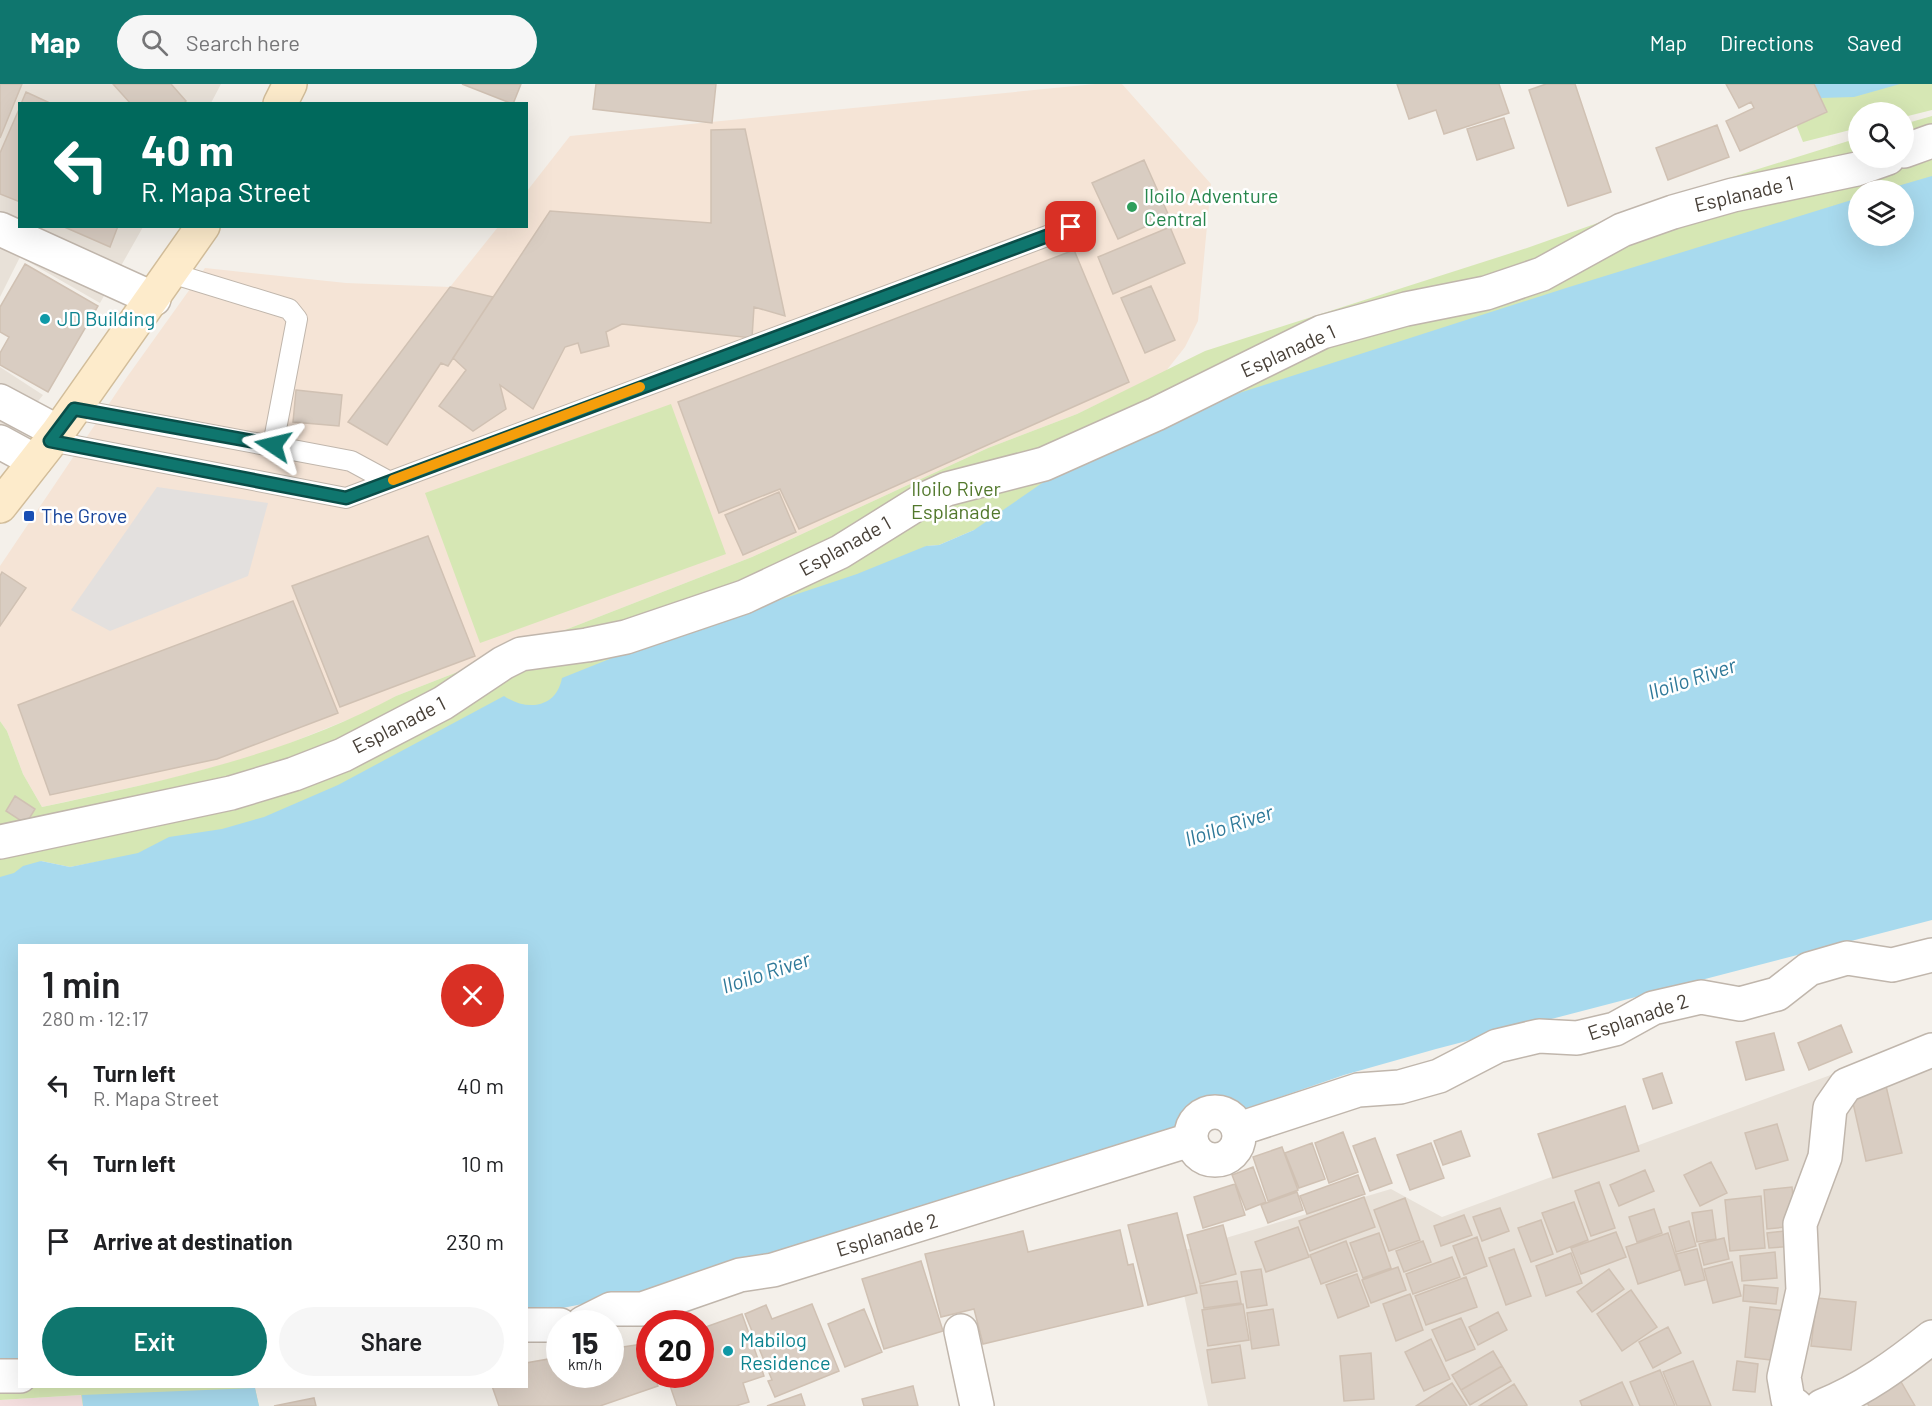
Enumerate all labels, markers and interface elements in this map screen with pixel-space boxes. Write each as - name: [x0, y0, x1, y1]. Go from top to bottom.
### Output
- search box: [117, 15, 537, 69]
- text: Map: [30, 25, 81, 59]
- icon: search: [138, 26, 171, 59]
- text: Search here: [186, 29, 300, 55]
- text: Map: [1650, 30, 1687, 55]
- text: Directions: [1720, 30, 1814, 55]
- text: Saved: [1847, 30, 1902, 55]
- map controls: [1848, 102, 1914, 246]
- button: search: [1848, 102, 1914, 168]
- text: 40 m: [141, 124, 234, 174]
- icon: left: [42, 126, 120, 204]
- street label: Esplanade 1: [1692, 170, 1796, 216]
- text: R. Mapa Street: [141, 175, 311, 207]
- button: layers: [1848, 180, 1914, 246]
- place label: Iloilo Adventure Central: [1144, 183, 1279, 230]
- marker: Iloilo Adventure Central: [1125, 200, 1139, 214]
- pin: [1045, 201, 1096, 252]
- icon: arrive: [1054, 210, 1087, 243]
- place label: JD Building: [57, 306, 155, 330]
- marker: JD Building: [38, 312, 52, 326]
- street label: Esplanade 1: [1236, 319, 1339, 382]
- position arrow: [241, 413, 305, 477]
- park label: Iloilo River Esplanade: [911, 476, 1001, 523]
- place label: The Grove: [41, 503, 127, 527]
- marker: The Grove: [22, 509, 36, 523]
- street label: Esplanade 1: [794, 510, 895, 580]
- water label: Iloilo River: [1644, 651, 1739, 704]
- street label: Esplanade 1: [348, 690, 449, 758]
- water label: Iloilo River: [1181, 798, 1276, 851]
- water label: Iloilo River: [718, 945, 813, 998]
- text: 1 min: [42, 962, 121, 1005]
- button: close: [441, 964, 504, 1027]
- street label: Esplanade 2: [1584, 988, 1691, 1044]
- text: 280 m · 12:17: [42, 1006, 148, 1030]
- text: Turn left: [93, 1060, 176, 1086]
- icon: left: [42, 1069, 75, 1102]
- text: 40 m: [457, 1072, 504, 1098]
- text: R. Mapa Street: [93, 1086, 219, 1110]
- icon: left: [42, 1147, 75, 1180]
- text: Turn left: [93, 1150, 176, 1176]
- text: 10 m: [461, 1150, 504, 1176]
- street label: Esplanade 2: [833, 1207, 940, 1261]
- icon: arrive: [42, 1225, 75, 1258]
- text: Arrive at destination: [93, 1228, 292, 1254]
- text: 230 m: [446, 1228, 504, 1254]
- button: Exit: [42, 1307, 267, 1376]
- button: Share: [279, 1307, 504, 1376]
- speed limit sign: 20: [636, 1310, 714, 1388]
- text: 15: [572, 1324, 598, 1360]
- place label: Mabilog Residence: [740, 1327, 831, 1374]
- marker: Mabilog Residence: [721, 1344, 735, 1358]
- text: km/h: [568, 1355, 602, 1373]

